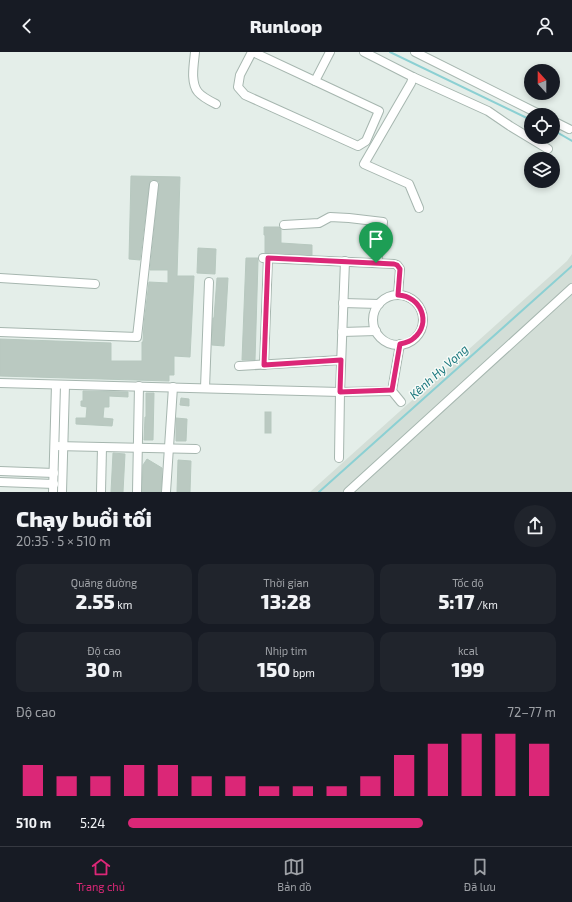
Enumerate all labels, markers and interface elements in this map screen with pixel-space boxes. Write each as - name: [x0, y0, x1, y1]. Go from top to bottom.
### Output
- icon: back: [16, 15, 38, 37]
- text: Runloop: [250, 15, 322, 37]
- icon: person: [534, 15, 556, 37]
- north arrow: [524, 64, 560, 100]
- map controls: [524, 64, 560, 188]
- button: locate: [524, 108, 560, 144]
- button: layers: [524, 152, 560, 188]
- pin: [359, 222, 393, 263]
- icon: arrive: [365, 228, 387, 250]
- water label: Kênh Hy Vọng: [406, 341, 471, 402]
- text: Chạy buổi tối: [16, 505, 152, 531]
- button: share: [514, 505, 556, 547]
- text: 20:35 · 5 × 510 m: [16, 533, 111, 549]
- text: Quãng đường: [71, 576, 137, 589]
- text: Thời gian: [263, 576, 309, 589]
- text: Tốc độ: [452, 576, 484, 589]
- text: 2.55: [75, 589, 115, 613]
- text: 13:28: [261, 589, 311, 613]
- text: 5:17: [438, 589, 474, 613]
- text: km: [115, 598, 133, 611]
- text: /km: [474, 598, 498, 611]
- text: Độ cao: [87, 644, 121, 657]
- text: Nhịp tim: [265, 644, 307, 657]
- text: kcal: [458, 644, 478, 657]
- text: 30: [86, 657, 110, 681]
- text: 150: [257, 657, 290, 681]
- text: 199: [451, 657, 485, 681]
- text: m: [110, 666, 122, 679]
- text: bpm: [290, 666, 315, 679]
- text: Độ cao: [16, 704, 56, 720]
- text: 72–77 m: [507, 704, 556, 720]
- text: 510 m: [16, 815, 51, 831]
- text: 5:24: [80, 815, 105, 831]
- tab: Trang chủ: [76, 856, 125, 893]
- tab: Bản đồ: [277, 856, 312, 893]
- tab: Đã lưu: [464, 856, 496, 893]

